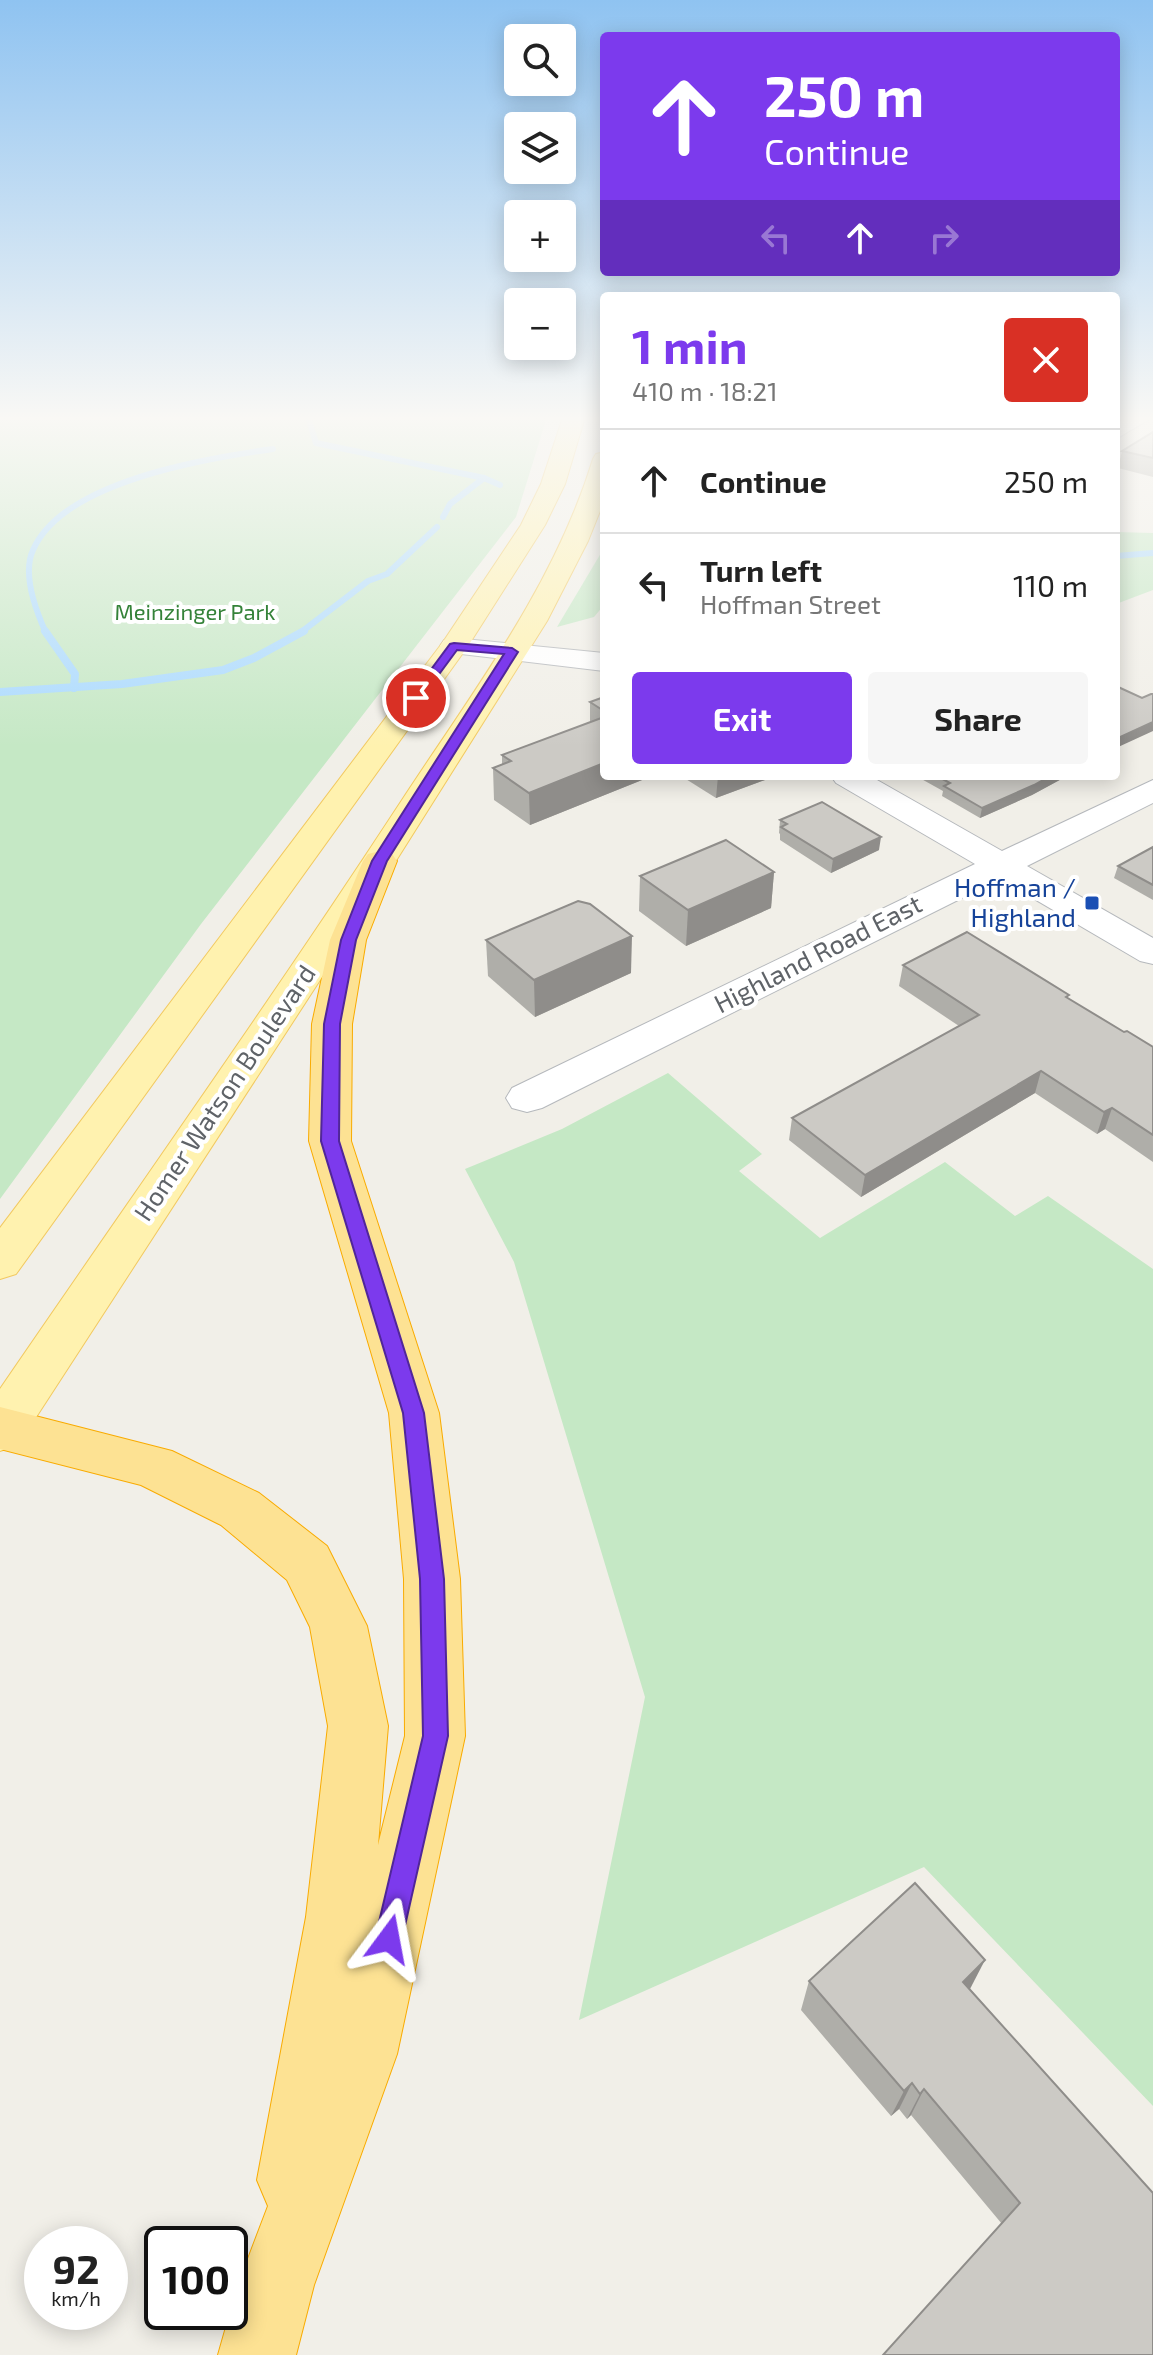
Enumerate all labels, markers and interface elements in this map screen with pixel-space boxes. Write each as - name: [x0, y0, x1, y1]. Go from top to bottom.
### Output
- map controls: [504, 24, 576, 360]
- button: search: [504, 24, 576, 96]
- text: 250 m: [764, 61, 924, 128]
- icon: ahead: [632, 64, 736, 168]
- button: layers: [504, 112, 576, 184]
- text: Continue: [764, 129, 909, 172]
- button: +: [504, 200, 576, 272]
- icon: left: [754, 216, 798, 260]
- icon: ahead: [838, 216, 882, 260]
- icon: right: [922, 216, 966, 260]
- button: −: [504, 288, 576, 360]
- text: 1 min: [632, 316, 748, 374]
- button: close: [1004, 318, 1088, 402]
- text: 410 m · 18:21: [632, 375, 778, 406]
- icon: ahead: [632, 459, 676, 503]
- text: Continue: [700, 463, 827, 499]
- text: 250 m: [1004, 463, 1088, 499]
- text: Turn left: [700, 552, 822, 588]
- icon: left: [632, 563, 676, 607]
- text: 110 m: [1013, 567, 1088, 603]
- text: Hoffman Street: [700, 588, 881, 619]
- park label: Meinzinger Park: [114, 598, 276, 624]
- pin: [382, 664, 450, 732]
- button: Exit: [632, 672, 852, 764]
- button: Share: [868, 672, 1088, 764]
- icon: arrive: [394, 676, 438, 720]
- place label: Hoffman / Highland: [954, 871, 1076, 932]
- street label: Highland Road East: [708, 887, 926, 1018]
- marker: Hoffman / Highland: [1083, 894, 1101, 912]
- street label: Homer Watson Boulevard: [126, 958, 321, 1226]
- position arrow: [347, 1897, 431, 1981]
- speed limit sign: 100: [144, 2226, 248, 2330]
- text: 92: [53, 2244, 99, 2292]
- text: km/h: [51, 2286, 101, 2310]

